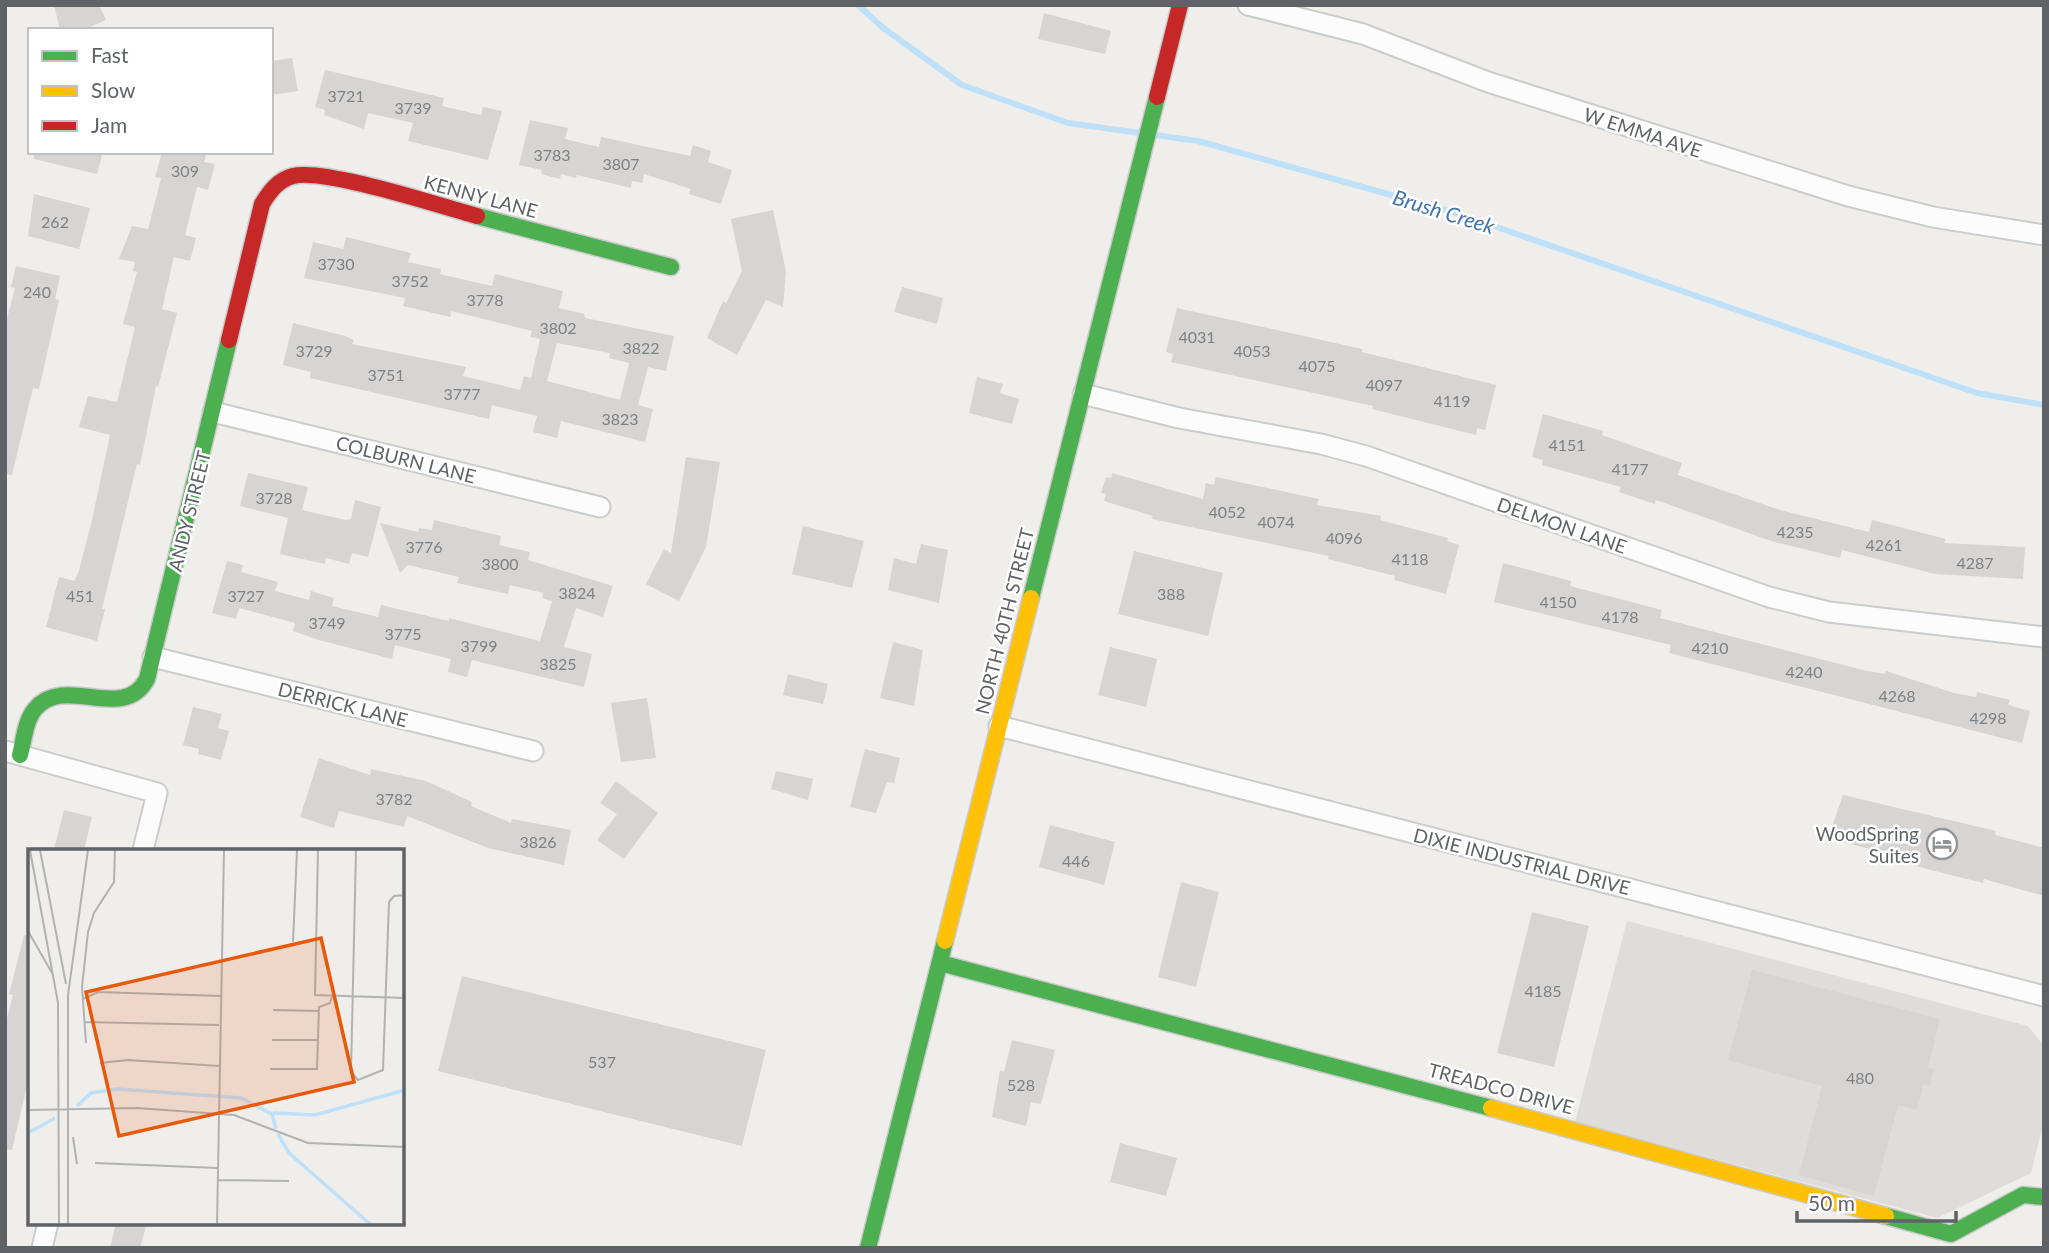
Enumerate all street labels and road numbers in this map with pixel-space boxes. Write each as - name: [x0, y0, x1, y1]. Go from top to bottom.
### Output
- street label: W EMMA AVE: [1581, 102, 1705, 162]
- street label: KENNY LANE: [422, 170, 540, 222]
- street label: COLBURN LANE: [334, 431, 478, 487]
- street label: ANDY STREET: [163, 448, 215, 574]
- street label: DELMON LANE: [1494, 492, 1630, 558]
- street label: NORTH 40TH STREET: [970, 526, 1038, 716]
- street label: DERRICK LANE: [276, 677, 410, 731]
- street label: DIXIE INDUSTRIAL DRIVE: [1411, 823, 1633, 899]
- street label: TREADCO DRIVE: [1426, 1058, 1576, 1118]

